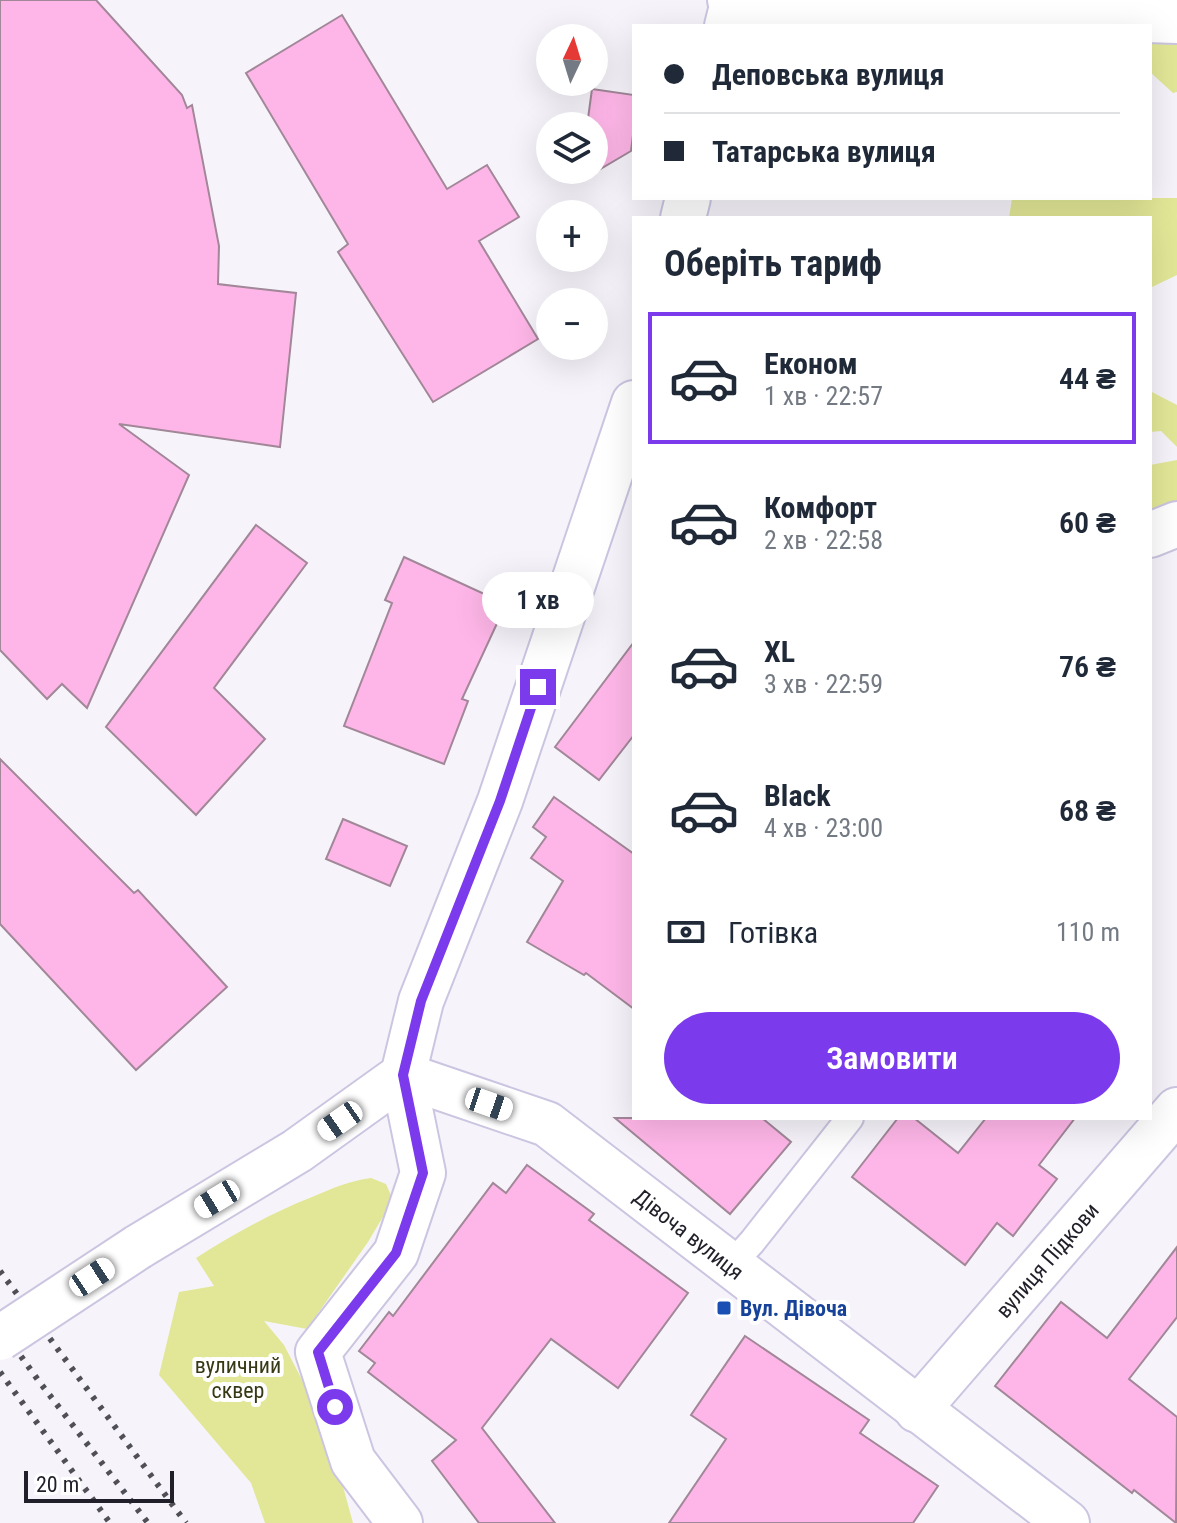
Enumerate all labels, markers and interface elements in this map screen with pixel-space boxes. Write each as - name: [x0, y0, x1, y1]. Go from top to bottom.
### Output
- north arrow: [536, 24, 608, 96]
- map controls: [536, 24, 608, 360]
- text: Деповська вулиця: [712, 57, 945, 92]
- button: layers: [536, 112, 608, 184]
- text: Татарська вулиця: [712, 134, 936, 169]
- button: +: [536, 200, 608, 272]
- text: Оберіть тариф: [664, 243, 882, 285]
- button: −: [536, 288, 608, 360]
- icon: car: [668, 342, 740, 414]
- text: Економ: [764, 346, 858, 381]
- text: 44 ₴: [1059, 361, 1116, 396]
- text: 1 хв · 22:57: [764, 381, 883, 411]
- icon: car: [668, 486, 740, 558]
- text: Комфорт: [764, 490, 877, 525]
- text: 60 ₴: [1059, 505, 1116, 540]
- text: 2 хв · 22:58: [764, 525, 883, 555]
- callout: 1 хв: [482, 571, 594, 627]
- text: 1 хв: [516, 585, 560, 615]
- icon: car: [668, 630, 740, 702]
- text: XL: [764, 634, 795, 669]
- text: 76 ₴: [1059, 649, 1116, 684]
- route end: [520, 669, 556, 705]
- text: 3 хв · 22:59: [764, 669, 883, 699]
- icon: car: [668, 774, 740, 846]
- text: Black: [764, 778, 831, 813]
- text: 68 ₴: [1059, 793, 1116, 828]
- text: 4 хв · 23:00: [764, 813, 883, 843]
- icon: cash: [664, 910, 708, 954]
- text: Готівка: [728, 915, 818, 950]
- text: 110 m: [1056, 917, 1120, 947]
- button: Замовити: [664, 1012, 1120, 1104]
- car: [462, 1085, 516, 1123]
- car: [313, 1097, 367, 1145]
- car: [190, 1176, 244, 1222]
- street label: Дівоча вулиця: [629, 1184, 748, 1285]
- street label: вулиця Підкови: [991, 1198, 1104, 1323]
- car: [65, 1254, 119, 1300]
- place label: Вул. Дівоча: [740, 1296, 847, 1321]
- marker: Вул. Дівоча: [715, 1299, 733, 1317]
- park label: вуличний сквер: [195, 1353, 281, 1403]
- route start: [317, 1389, 353, 1425]
- scale bar: [24, 1467, 174, 1503]
- text: 20 m: [36, 1472, 79, 1497]

